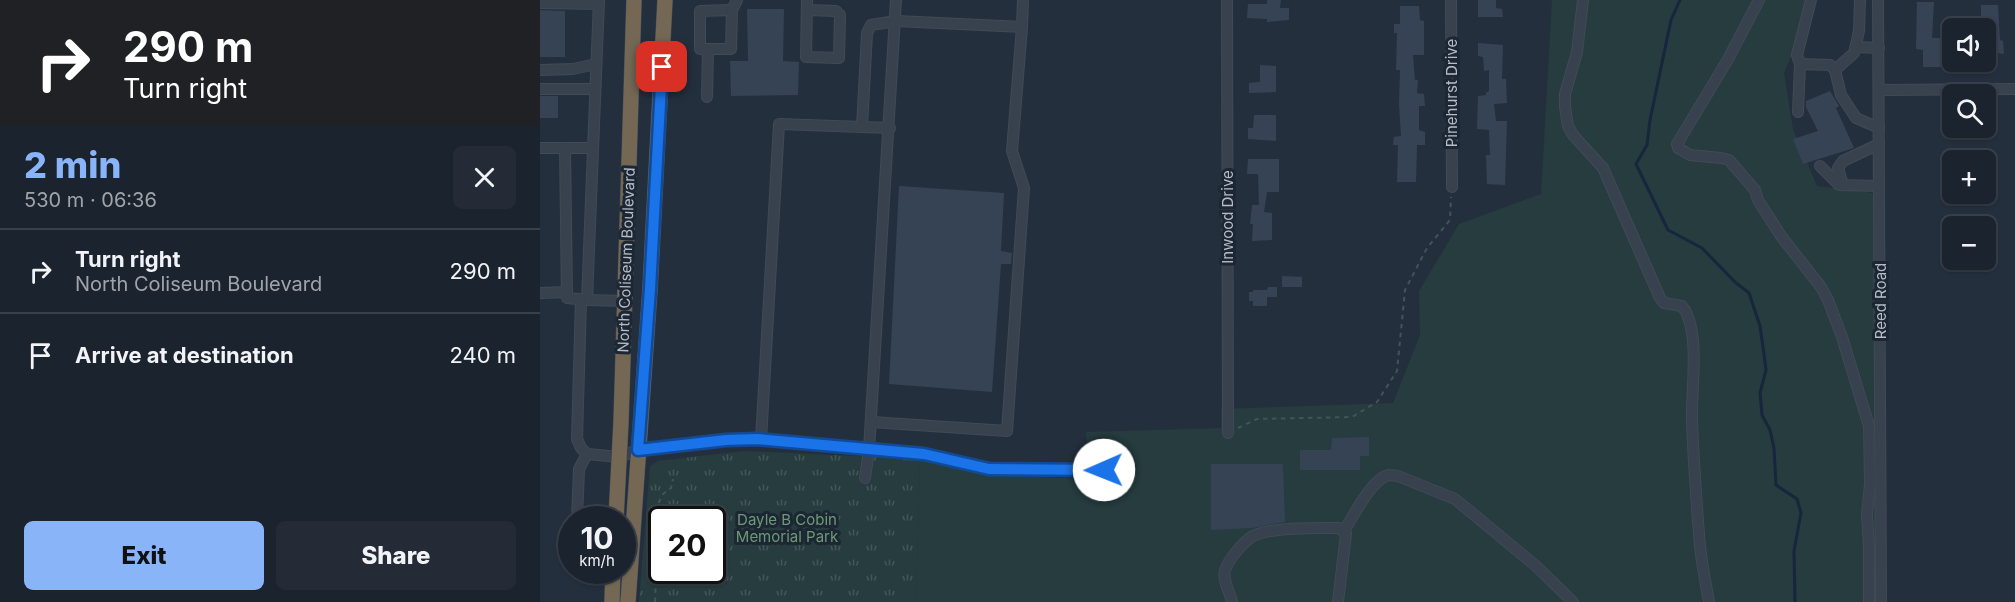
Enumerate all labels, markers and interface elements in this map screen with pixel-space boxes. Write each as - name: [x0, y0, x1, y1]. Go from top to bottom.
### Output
- map controls: [1942, 18, 1996, 270]
- button: sound: [1942, 18, 1996, 72]
- text: 290 m: [123, 21, 253, 72]
- icon: right: [24, 24, 102, 102]
- street label: Pinehurst Drive: [1442, 39, 1461, 147]
- pin: [636, 41, 687, 92]
- icon: arrive: [645, 50, 678, 83]
- text: Turn right: [123, 72, 247, 105]
- button: search: [1942, 84, 1996, 138]
- text: 2 min: [24, 143, 121, 187]
- button: close: [453, 146, 516, 209]
- button: +: [1942, 150, 1996, 204]
- street label: North Coliseum Boulevard: [613, 167, 639, 353]
- street label: Inwood Drive: [1218, 170, 1237, 264]
- text: 530 m · 06:36: [24, 188, 157, 212]
- button: −: [1942, 216, 1996, 270]
- text: Turn right: [75, 246, 181, 272]
- icon: right: [24, 255, 57, 288]
- text: 290 m: [450, 258, 516, 284]
- street label: Reed Road: [1871, 263, 1890, 339]
- text: North Coliseum Boulevard: [75, 272, 322, 296]
- icon: arrive: [24, 339, 57, 372]
- text: Arrive at destination: [75, 342, 294, 368]
- text: 240 m: [449, 342, 516, 368]
- position arrow: [1072, 438, 1136, 502]
- speed limit sign: 20: [648, 506, 726, 584]
- park label: Dayle B Cobin Memorial Park: [736, 510, 839, 546]
- text: 10: [580, 520, 614, 556]
- button: Exit: [24, 521, 264, 590]
- button: Share: [276, 521, 516, 590]
- text: km/h: [579, 551, 615, 570]

